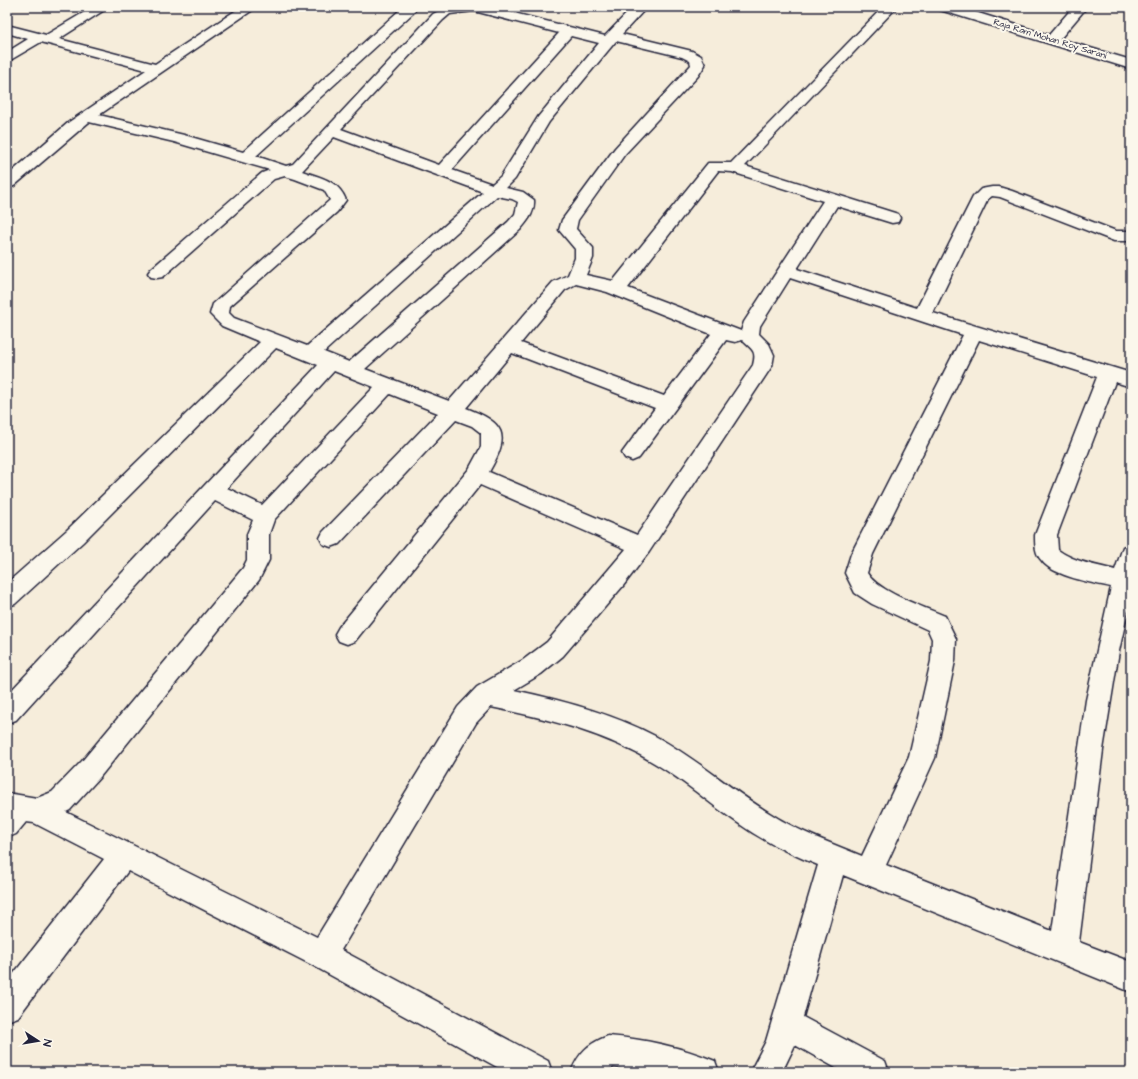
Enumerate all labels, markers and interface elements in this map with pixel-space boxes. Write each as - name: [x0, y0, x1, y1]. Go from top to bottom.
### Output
- street label: Raja Ram Mohan Roy Sarani: [992, 16, 1109, 63]
- north arrow: [18, 1021, 58, 1061]
- text: N: [39, 1038, 55, 1048]

